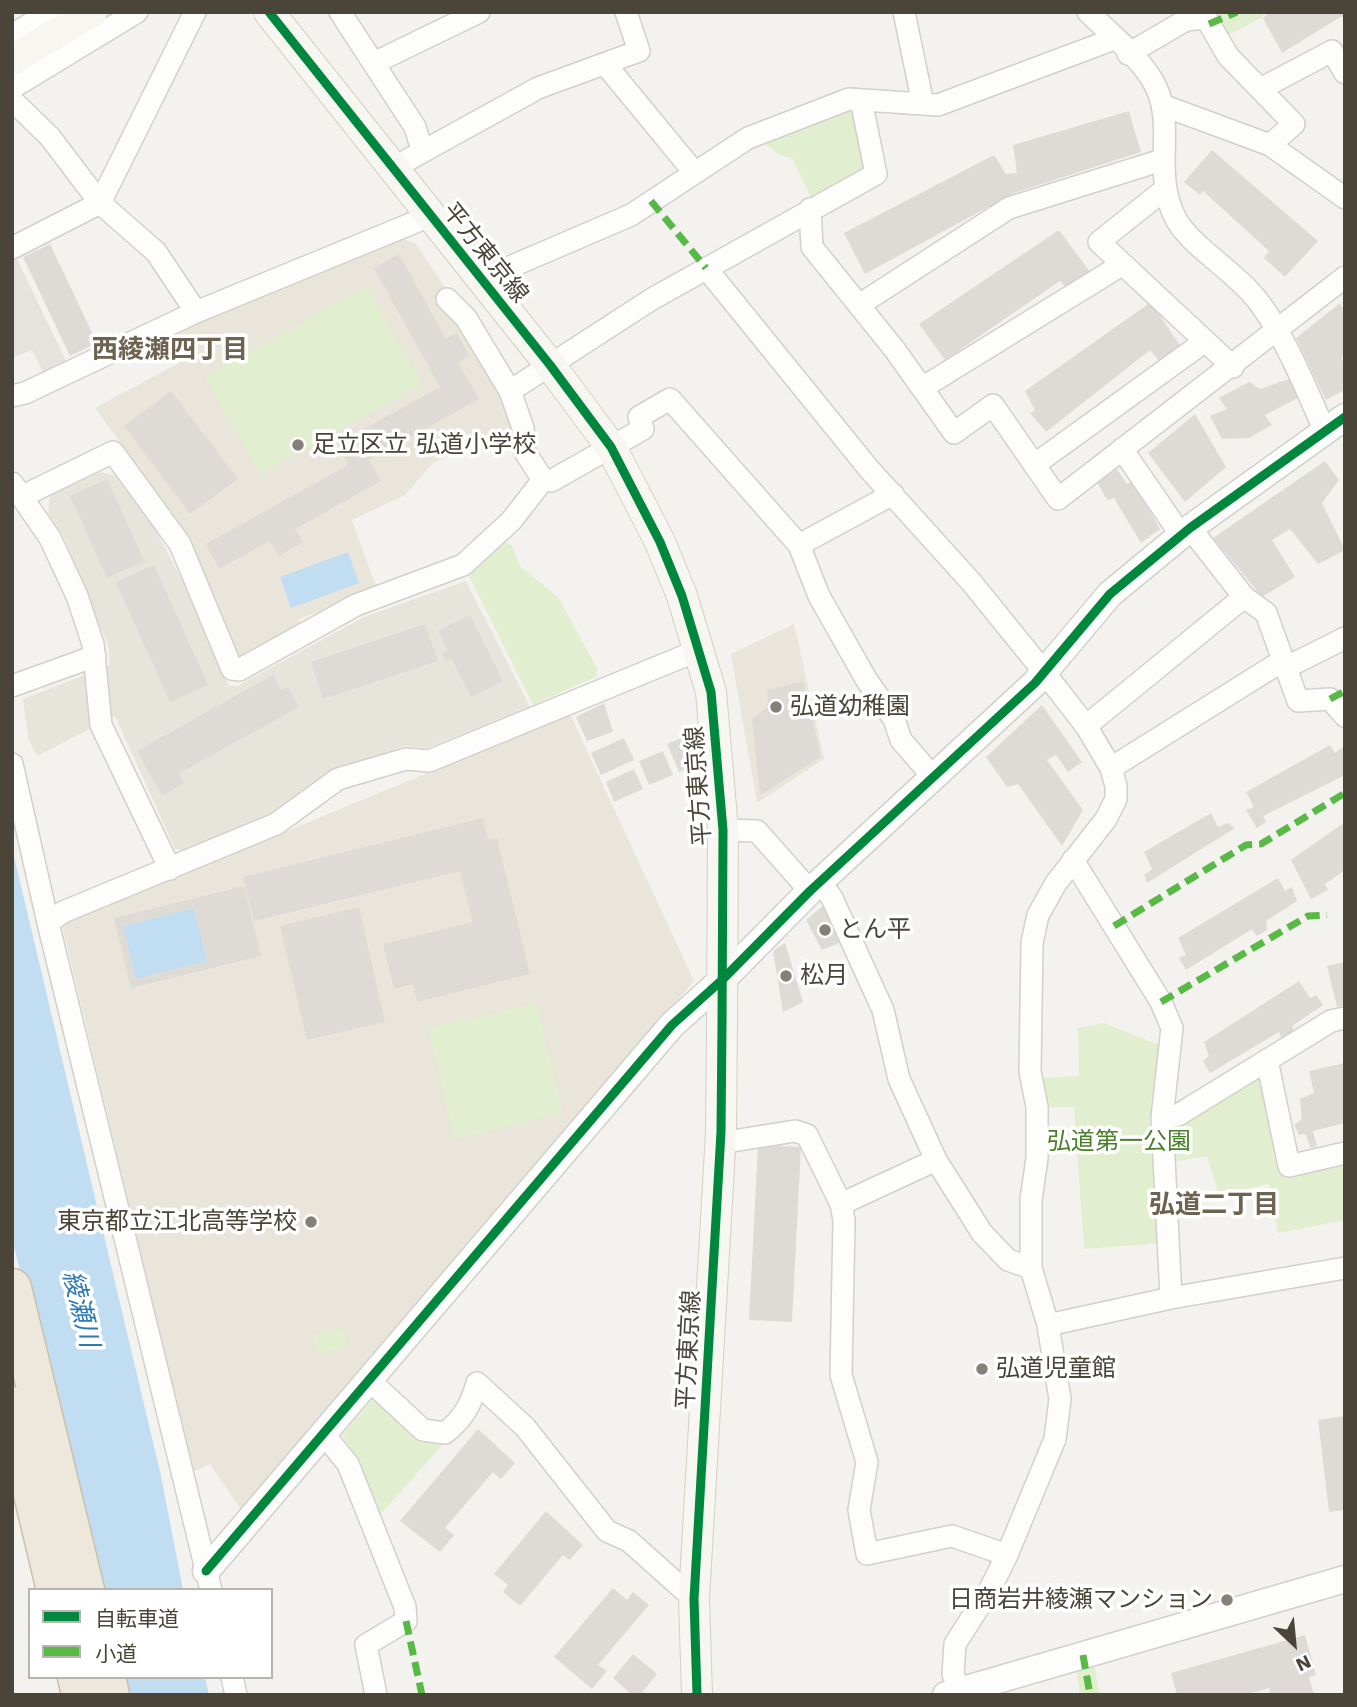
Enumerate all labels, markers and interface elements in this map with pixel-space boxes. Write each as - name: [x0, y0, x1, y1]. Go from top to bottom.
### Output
- street label: 平方東京線: [436, 197, 534, 309]
- district label: 西綾瀬四丁目: [92, 334, 248, 366]
- place label: 足立区立 弘道小学校: [312, 431, 536, 459]
- marker: 足立区立 弘道小学校: [290, 437, 306, 453]
- place label: 弘道幼稚園: [790, 693, 910, 721]
- marker: 弘道幼稚園: [768, 699, 784, 715]
- street label: 平方東京線: [680, 725, 718, 847]
- place label: とん平: [839, 916, 911, 944]
- marker: とん平: [817, 922, 833, 938]
- place label: 松月: [800, 962, 848, 990]
- marker: 松月: [778, 968, 794, 984]
- park label: 弘道第一公園: [1047, 1128, 1191, 1156]
- district label: 弘道二丁目: [1149, 1189, 1279, 1221]
- place label: 東京都立江北高等学校: [57, 1208, 297, 1236]
- marker: 東京都立江北高等学校: [303, 1214, 319, 1230]
- water label: 綾瀬川: [55, 1267, 105, 1351]
- street label: 平方東京線: [671, 1289, 707, 1411]
- place label: 弘道児童館: [996, 1355, 1116, 1383]
- marker: 弘道児童館: [974, 1361, 990, 1377]
- place label: 日商岩井綾瀬マンション: [949, 1586, 1213, 1614]
- legend: [28, 1588, 273, 1679]
- marker: 日商岩井綾瀬マンション: [1219, 1592, 1235, 1608]
- text: 自転車道: [95, 1606, 179, 1631]
- north arrow: [1259, 1609, 1329, 1679]
- text: 小道: [95, 1641, 137, 1666]
- text: N: [1292, 1650, 1315, 1677]

